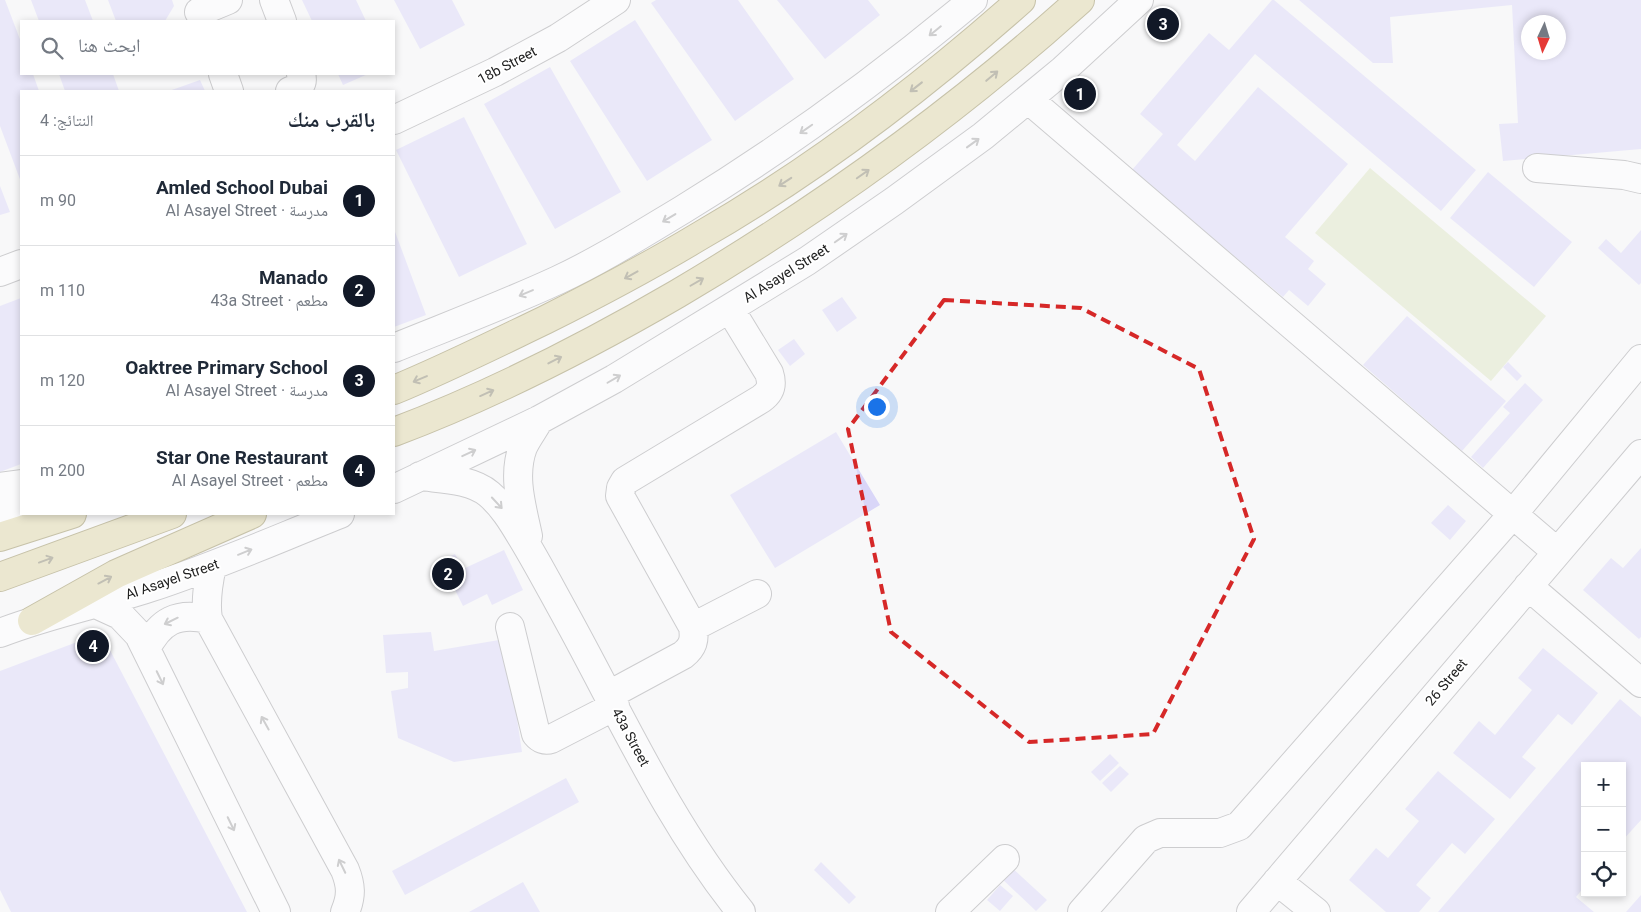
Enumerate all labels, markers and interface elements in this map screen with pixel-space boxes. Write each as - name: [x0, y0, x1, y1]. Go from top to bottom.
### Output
- pin: 3: [1147, 5, 1179, 43]
- north arrow: [1521, 15, 1566, 60]
- search box: [20, 20, 395, 75]
- one-way arrow: [929, 26, 942, 37]
- icon: search: [38, 34, 66, 62]
- text: ابحث هنا: [78, 34, 141, 57]
- street label: 18b Street: [475, 43, 539, 87]
- one-way arrow: [985, 70, 998, 81]
- pin: 1: [1064, 75, 1096, 113]
- one-way arrow: [910, 81, 923, 92]
- text: بالقرب منك: [288, 108, 375, 132]
- text: النتائج: 4: [40, 111, 94, 130]
- one-way arrow: [799, 124, 813, 134]
- one-way arrow: [966, 138, 980, 148]
- one-way arrow: [856, 169, 870, 179]
- text: Amled School Dubai: [156, 176, 328, 199]
- one-way arrow: [778, 177, 792, 188]
- text: 90 m: [40, 191, 76, 210]
- text: 1: [354, 191, 364, 210]
- text: مدرسة · Al Asayel Street: [165, 201, 328, 220]
- one-way arrow: [663, 213, 677, 223]
- one-way arrow: [834, 233, 848, 243]
- street label: Al Asayel Street: [740, 240, 832, 306]
- text: Manado: [259, 266, 328, 289]
- one-way arrow: [623, 270, 638, 280]
- one-way arrow: [690, 276, 704, 286]
- text: 110 m: [40, 281, 85, 300]
- text: 2: [354, 281, 364, 300]
- one-way arrow: [519, 289, 534, 299]
- text: مطعم · 43a Street: [211, 291, 328, 310]
- one-way arrow: [547, 355, 562, 364]
- text: Oaktree Primary School: [125, 356, 328, 379]
- text: 120 m: [40, 371, 85, 390]
- text: 3: [354, 371, 364, 390]
- one-way arrow: [606, 373, 621, 383]
- one-way arrow: [413, 375, 428, 385]
- text: مدرسة · Al Asayel Street: [165, 381, 328, 400]
- one-way arrow: [479, 387, 494, 397]
- your location: [864, 394, 890, 420]
- text: Star One Restaurant: [156, 446, 328, 469]
- one-way arrow: [462, 447, 477, 457]
- text: 200 m: [40, 461, 85, 480]
- text: 4: [354, 461, 364, 480]
- text: مطعم · Al Asayel Street: [172, 471, 328, 490]
- one-way arrow: [491, 496, 503, 509]
- one-way arrow: [237, 547, 253, 556]
- one-way arrow: [38, 555, 53, 564]
- street label: Al Asayel Street: [123, 555, 221, 602]
- pin: 2: [432, 555, 464, 593]
- one-way arrow: [97, 574, 112, 584]
- one-way arrow: [164, 617, 179, 627]
- pin: 4: [77, 627, 109, 665]
- street label: 26 Street: [1422, 655, 1470, 709]
- one-way arrow: [156, 670, 165, 685]
- street label: 43a Street: [609, 705, 653, 769]
- one-way arrow: [260, 716, 270, 731]
- map controls: [1581, 762, 1626, 897]
- button: +: [1581, 762, 1626, 807]
- button: −: [1581, 807, 1626, 852]
- one-way arrow: [226, 816, 236, 831]
- button: locate: [1581, 852, 1626, 897]
- one-way arrow: [337, 859, 347, 874]

